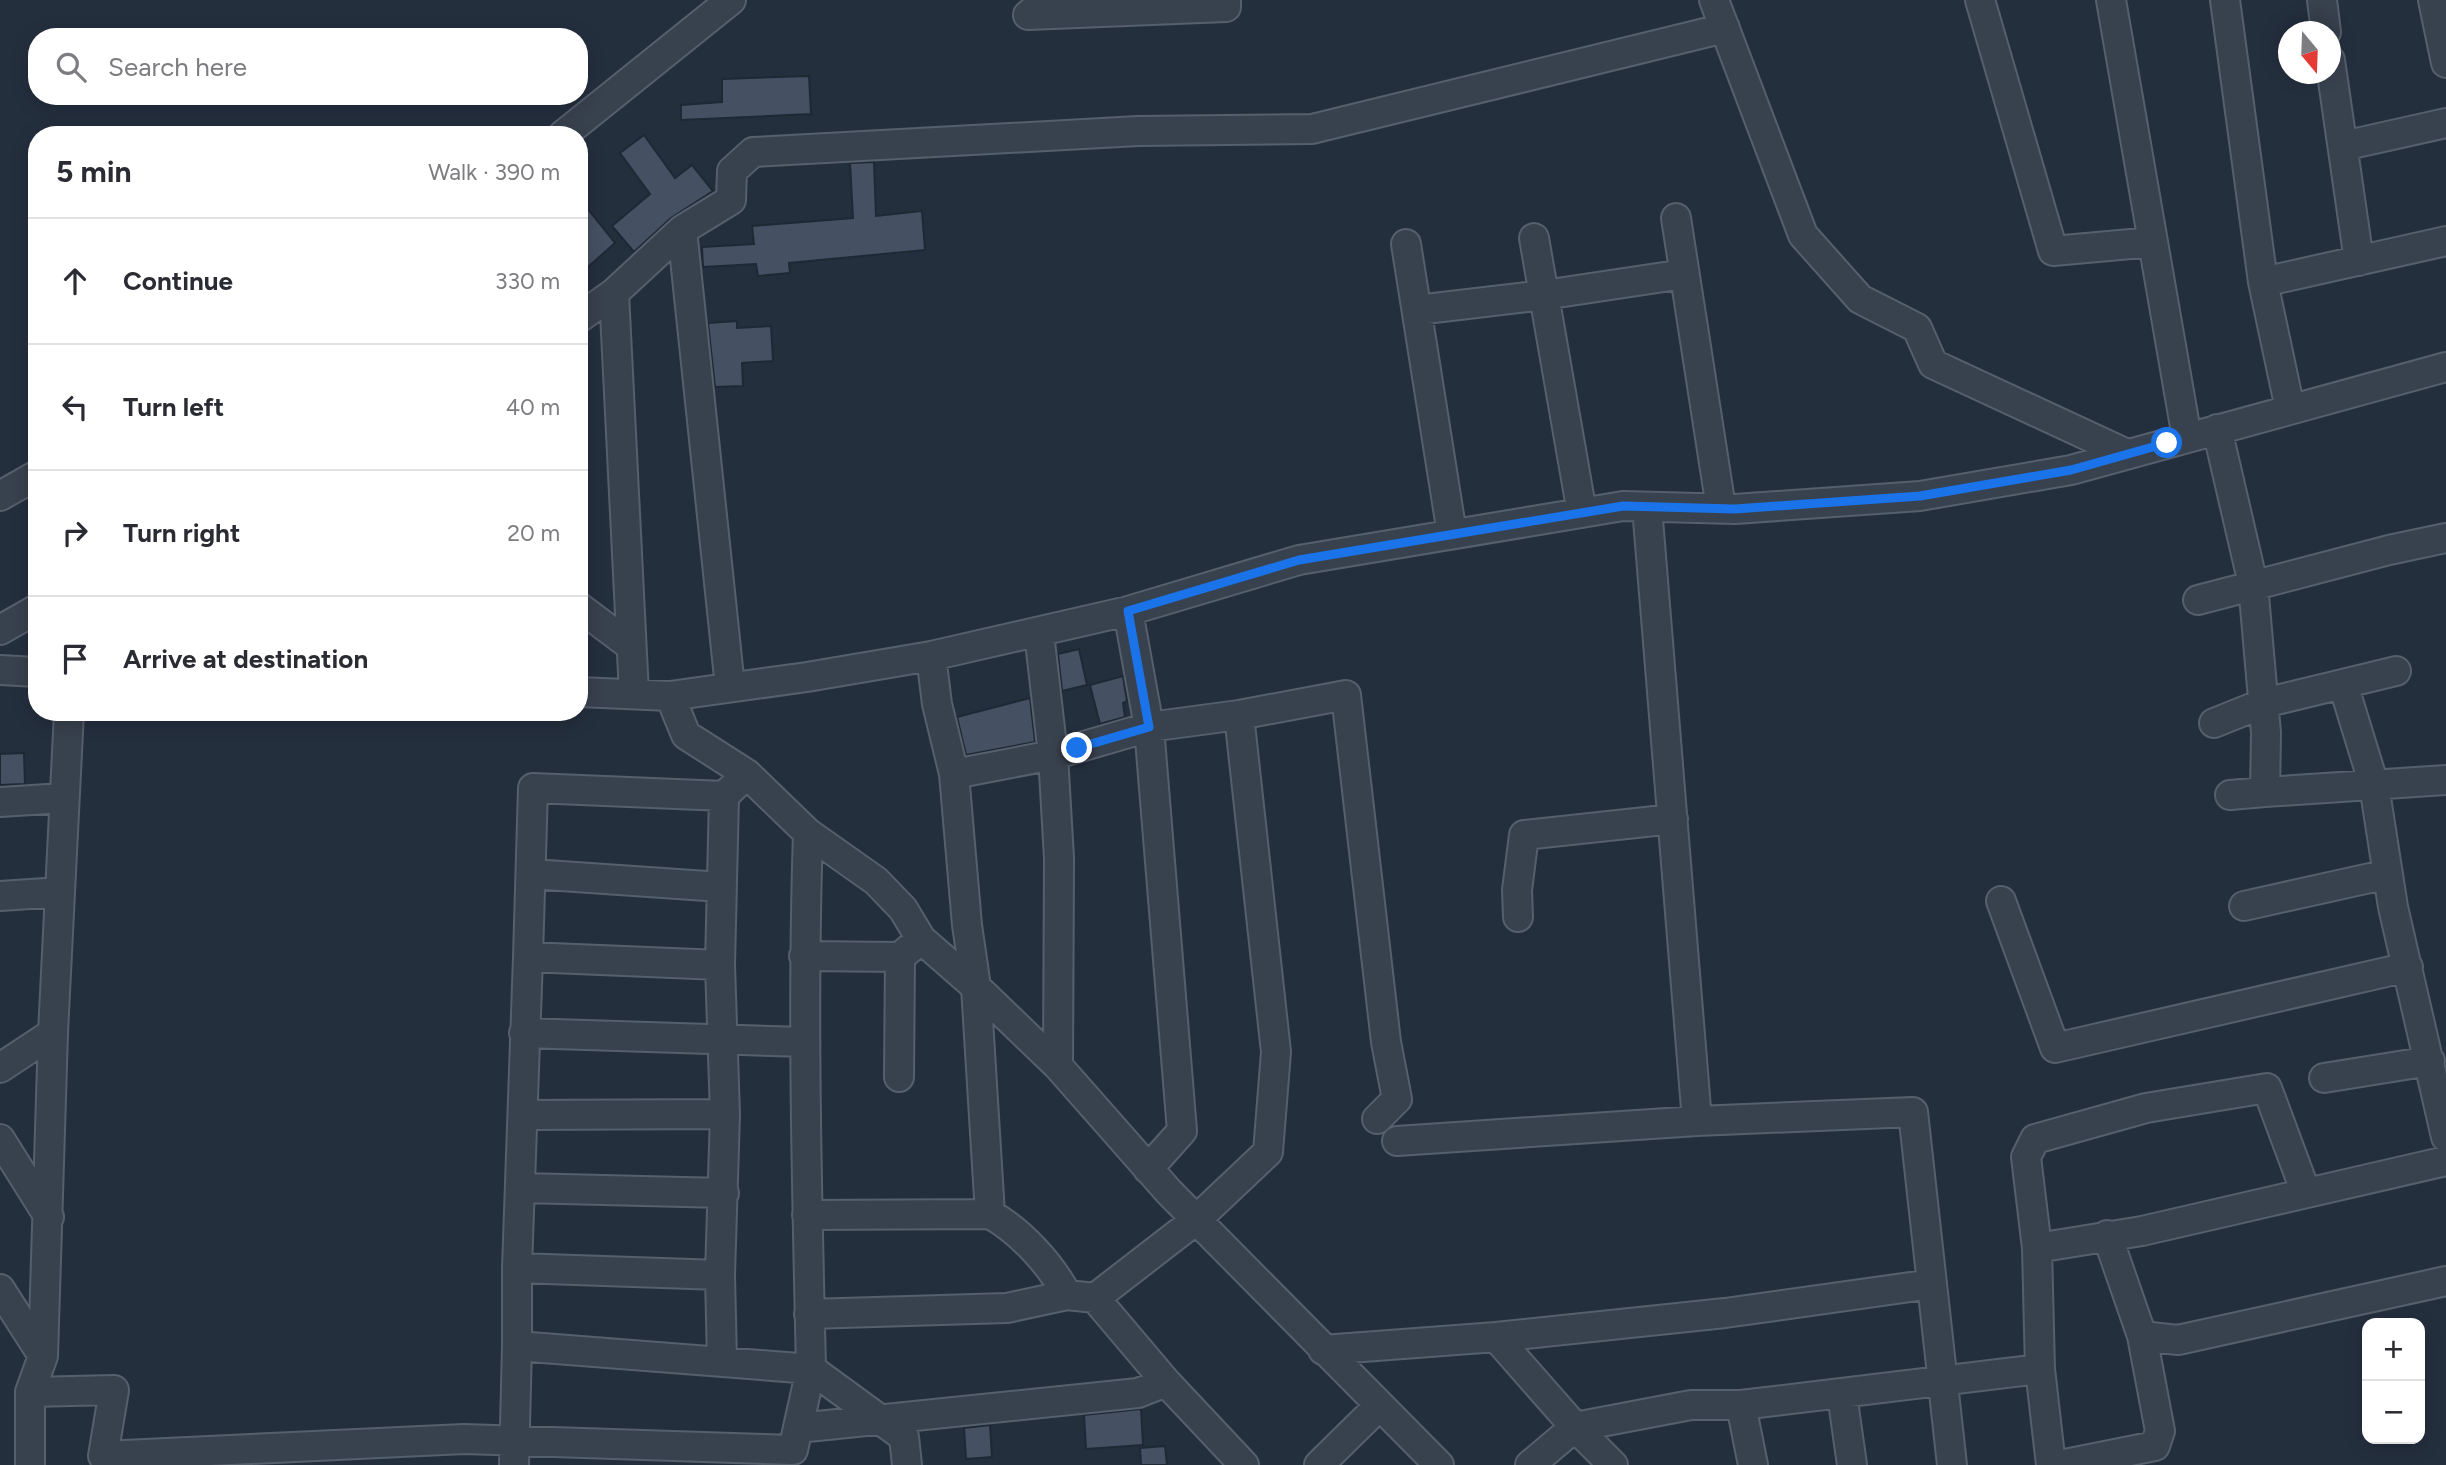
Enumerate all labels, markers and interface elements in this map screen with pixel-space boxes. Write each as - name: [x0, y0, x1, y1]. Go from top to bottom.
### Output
- north arrow: [2278, 21, 2341, 84]
- search box: [28, 28, 588, 105]
- icon: search: [52, 48, 90, 86]
- text: Search here: [108, 51, 247, 83]
- text: 5 min: [56, 153, 132, 190]
- text: Walk · 390 m: [428, 158, 560, 186]
- icon: ahead: [56, 262, 94, 300]
- text: Continue: [123, 265, 233, 297]
- text: 330 m: [495, 267, 560, 295]
- icon: left: [56, 388, 94, 426]
- text: Turn left: [123, 391, 224, 423]
- text: 40 m: [506, 393, 560, 421]
- route start: [2151, 427, 2182, 458]
- icon: right: [56, 514, 94, 552]
- text: Turn right: [123, 517, 240, 549]
- text: 20 m: [507, 519, 560, 547]
- icon: arrive: [56, 640, 94, 678]
- text: Arrive at destination: [123, 643, 368, 675]
- route end: [1061, 732, 1092, 763]
- map controls: [2362, 1318, 2425, 1444]
- button: +: [2362, 1318, 2425, 1381]
- button: −: [2362, 1381, 2425, 1444]

